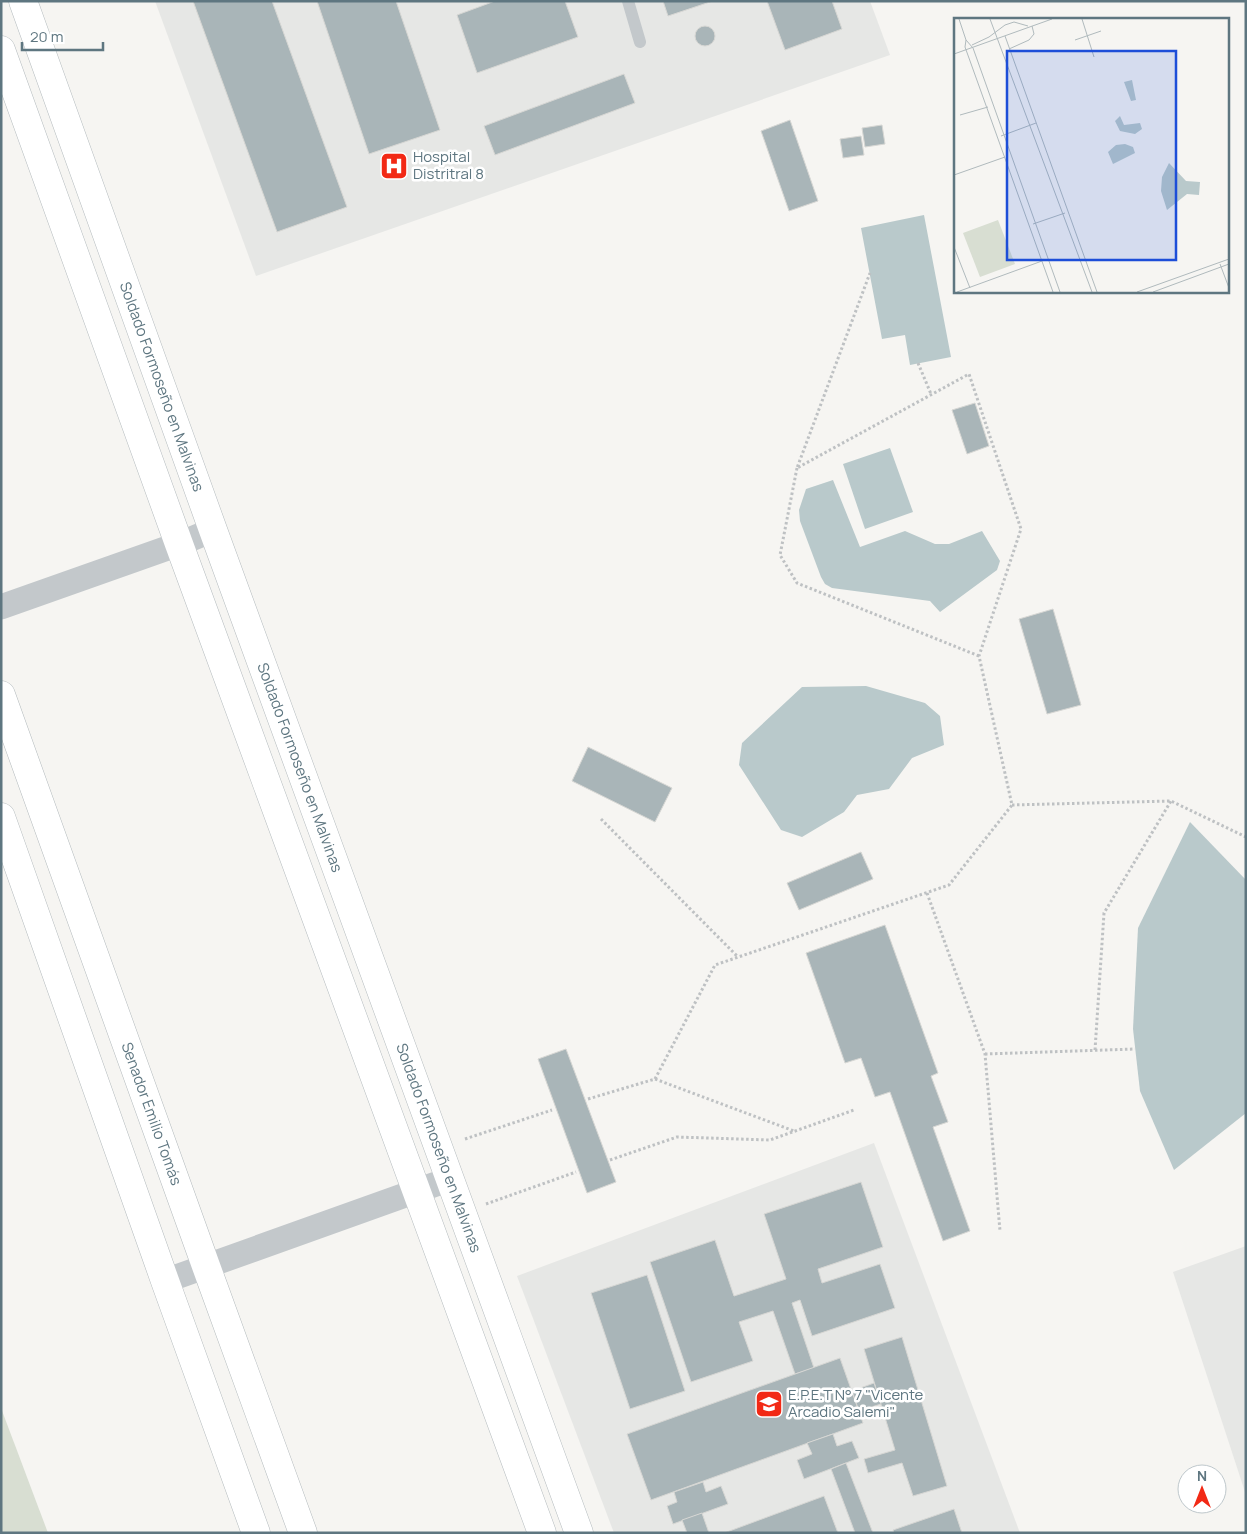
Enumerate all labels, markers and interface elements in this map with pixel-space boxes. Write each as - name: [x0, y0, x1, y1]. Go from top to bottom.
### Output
- inset map: [954, 18, 1230, 292]
- scale bar: [22, 20, 104, 52]
- text: 20 m: [30, 26, 63, 47]
- place label: Hospital Distritral 8: [413, 146, 484, 184]
- hospital icon: Hospital Distritral 8: [379, 151, 409, 181]
- street label: Soldado Formoseño en Malvinas: [115, 279, 209, 495]
- street label: Soldado Formoseño en Malvinas: [252, 660, 348, 875]
- street label: Senador Emilio Tomás: [117, 1039, 187, 1188]
- street label: Soldado Formoseño en Malvinas: [391, 1040, 487, 1256]
- place label: E.P.E.T N° 7 "Vicente Arcadio Salemi": [788, 1384, 924, 1422]
- school or university icon: E.P.E.T N° 7 "Vicente Arcadio Salemi": [754, 1389, 784, 1419]
- north arrow: [1177, 1464, 1227, 1514]
- text: N: [1197, 1466, 1207, 1485]

